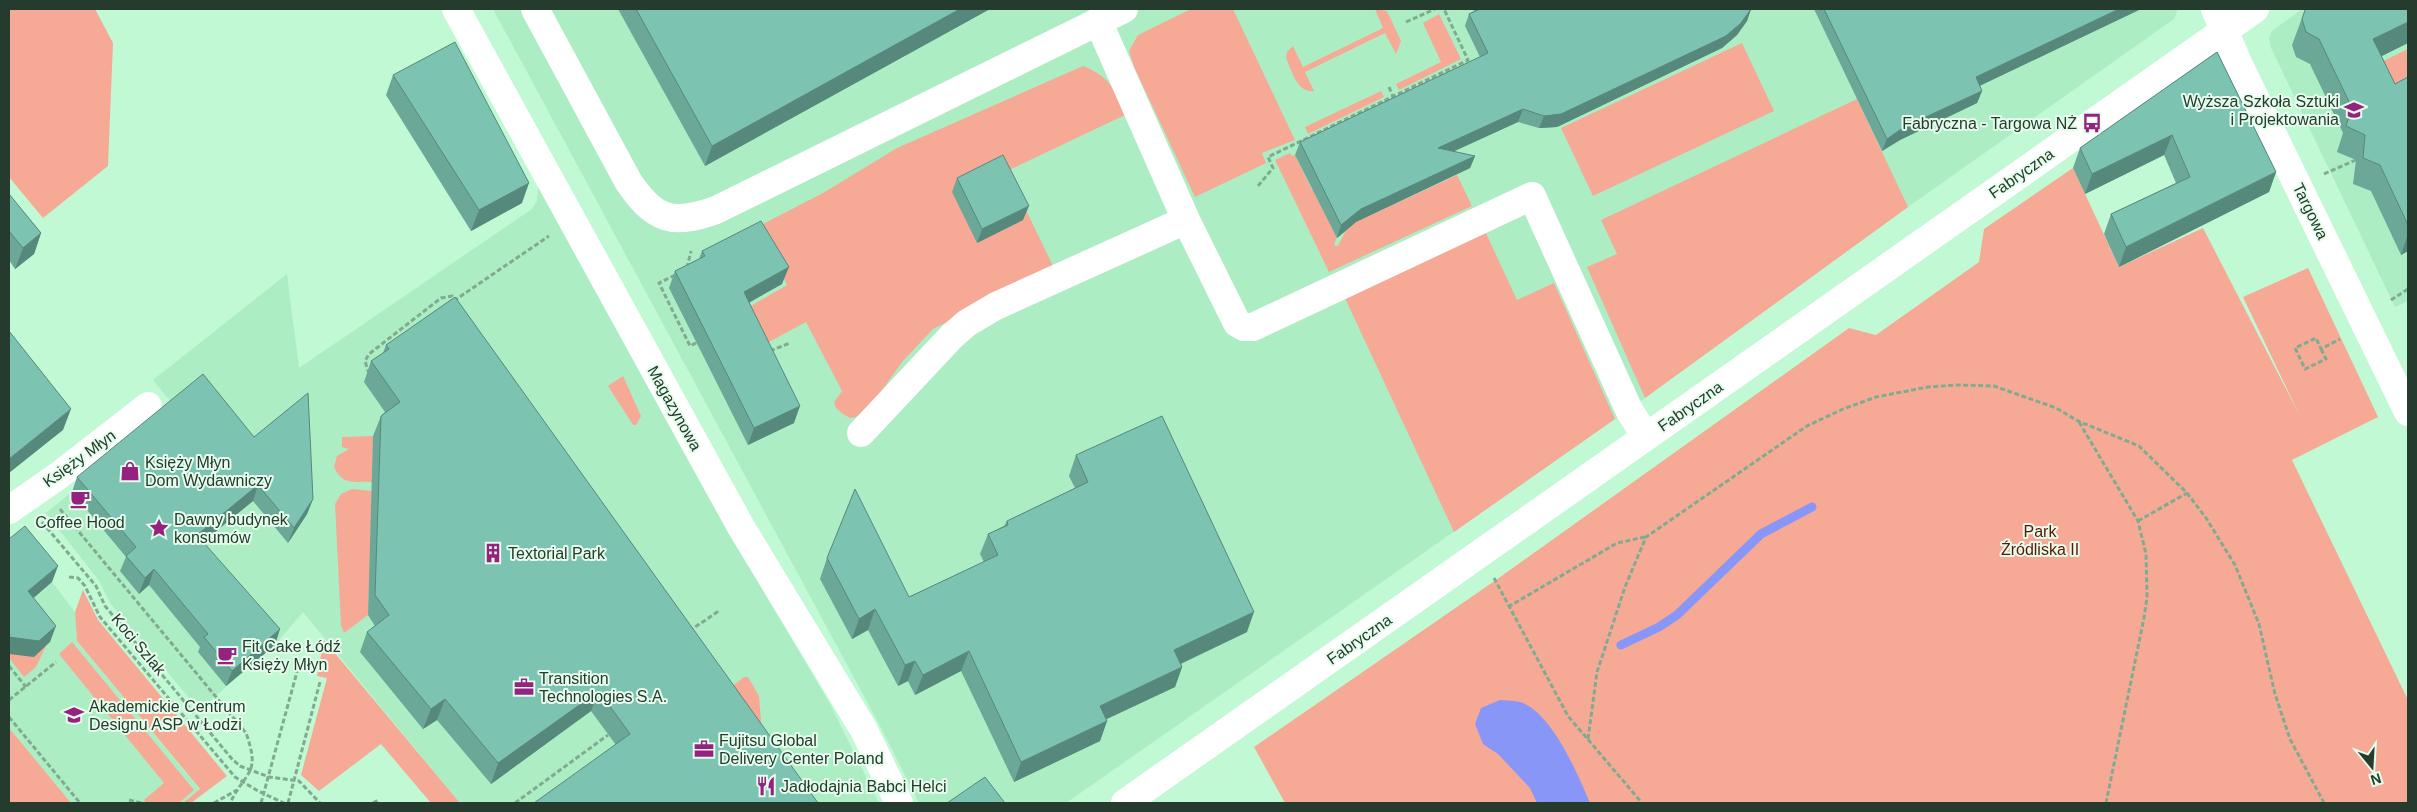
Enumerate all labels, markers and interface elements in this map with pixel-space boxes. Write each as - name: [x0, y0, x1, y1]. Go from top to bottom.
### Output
- place label: Wyższa Szkoła Sztuki i Projektowania: [2183, 93, 2339, 128]
- school or university icon: Wyższa Szkoła Sztuki i Projektowania: [2343, 99, 2365, 121]
- bus stop icon: Fabryczna - Targowa NŻ: [2081, 112, 2103, 134]
- place label: Fabryczna - Targowa NŻ: [1902, 114, 2077, 132]
- street label: Fabryczna: [1986, 145, 2057, 202]
- street label: Targowa: [2290, 180, 2331, 242]
- street label: Magazynowa: [644, 363, 705, 454]
- street label: Fabryczna: [1655, 378, 1726, 435]
- street label: Księży Młyn: [40, 426, 119, 490]
- place label: Księży Młyn Dom Wydawniczy: [145, 454, 272, 489]
- shop icon: Księży Młyn Dom Wydawniczy: [119, 460, 141, 482]
- cafe icon: Coffee Hood: [69, 488, 91, 510]
- place label: Dawny budynek konsumów: [174, 511, 289, 546]
- place label: Coffee Hood: [35, 514, 125, 531]
- place icon: Dawny budynek konsumów: [148, 517, 170, 539]
- park label: Park Źródliska II: [2001, 523, 2079, 558]
- building icon: Textorial Park: [482, 542, 504, 564]
- place label: Textorial Park: [508, 545, 606, 562]
- street label: Koci Szlak: [108, 610, 170, 679]
- street label: Fabryczna: [1324, 611, 1395, 668]
- place label: Fit Cake Łódź Księży Młyn: [242, 638, 341, 673]
- cafe icon: Fit Cake Łódź Księży Młyn: [216, 644, 238, 666]
- place label: Transition Technologies S.A.: [539, 670, 667, 705]
- office icon: Transition Technologies S.A.: [513, 676, 535, 698]
- place label: Akademickie Centrum Designu ASP w Łodzi: [89, 698, 246, 733]
- school or university icon: Akademickie Centrum Designu ASP w Łodzi: [63, 704, 85, 726]
- place label: Fujitsu Global Delivery Center Poland: [719, 732, 884, 767]
- office icon: Fujitsu Global Delivery Center Poland: [693, 738, 715, 760]
- north arrow: [2347, 742, 2397, 792]
- text: N: [2369, 770, 2383, 789]
- restaurant icon: Jadłodajnia Babci Helci: [755, 775, 777, 797]
- place label: Jadłodajnia Babci Helci: [781, 778, 946, 795]

